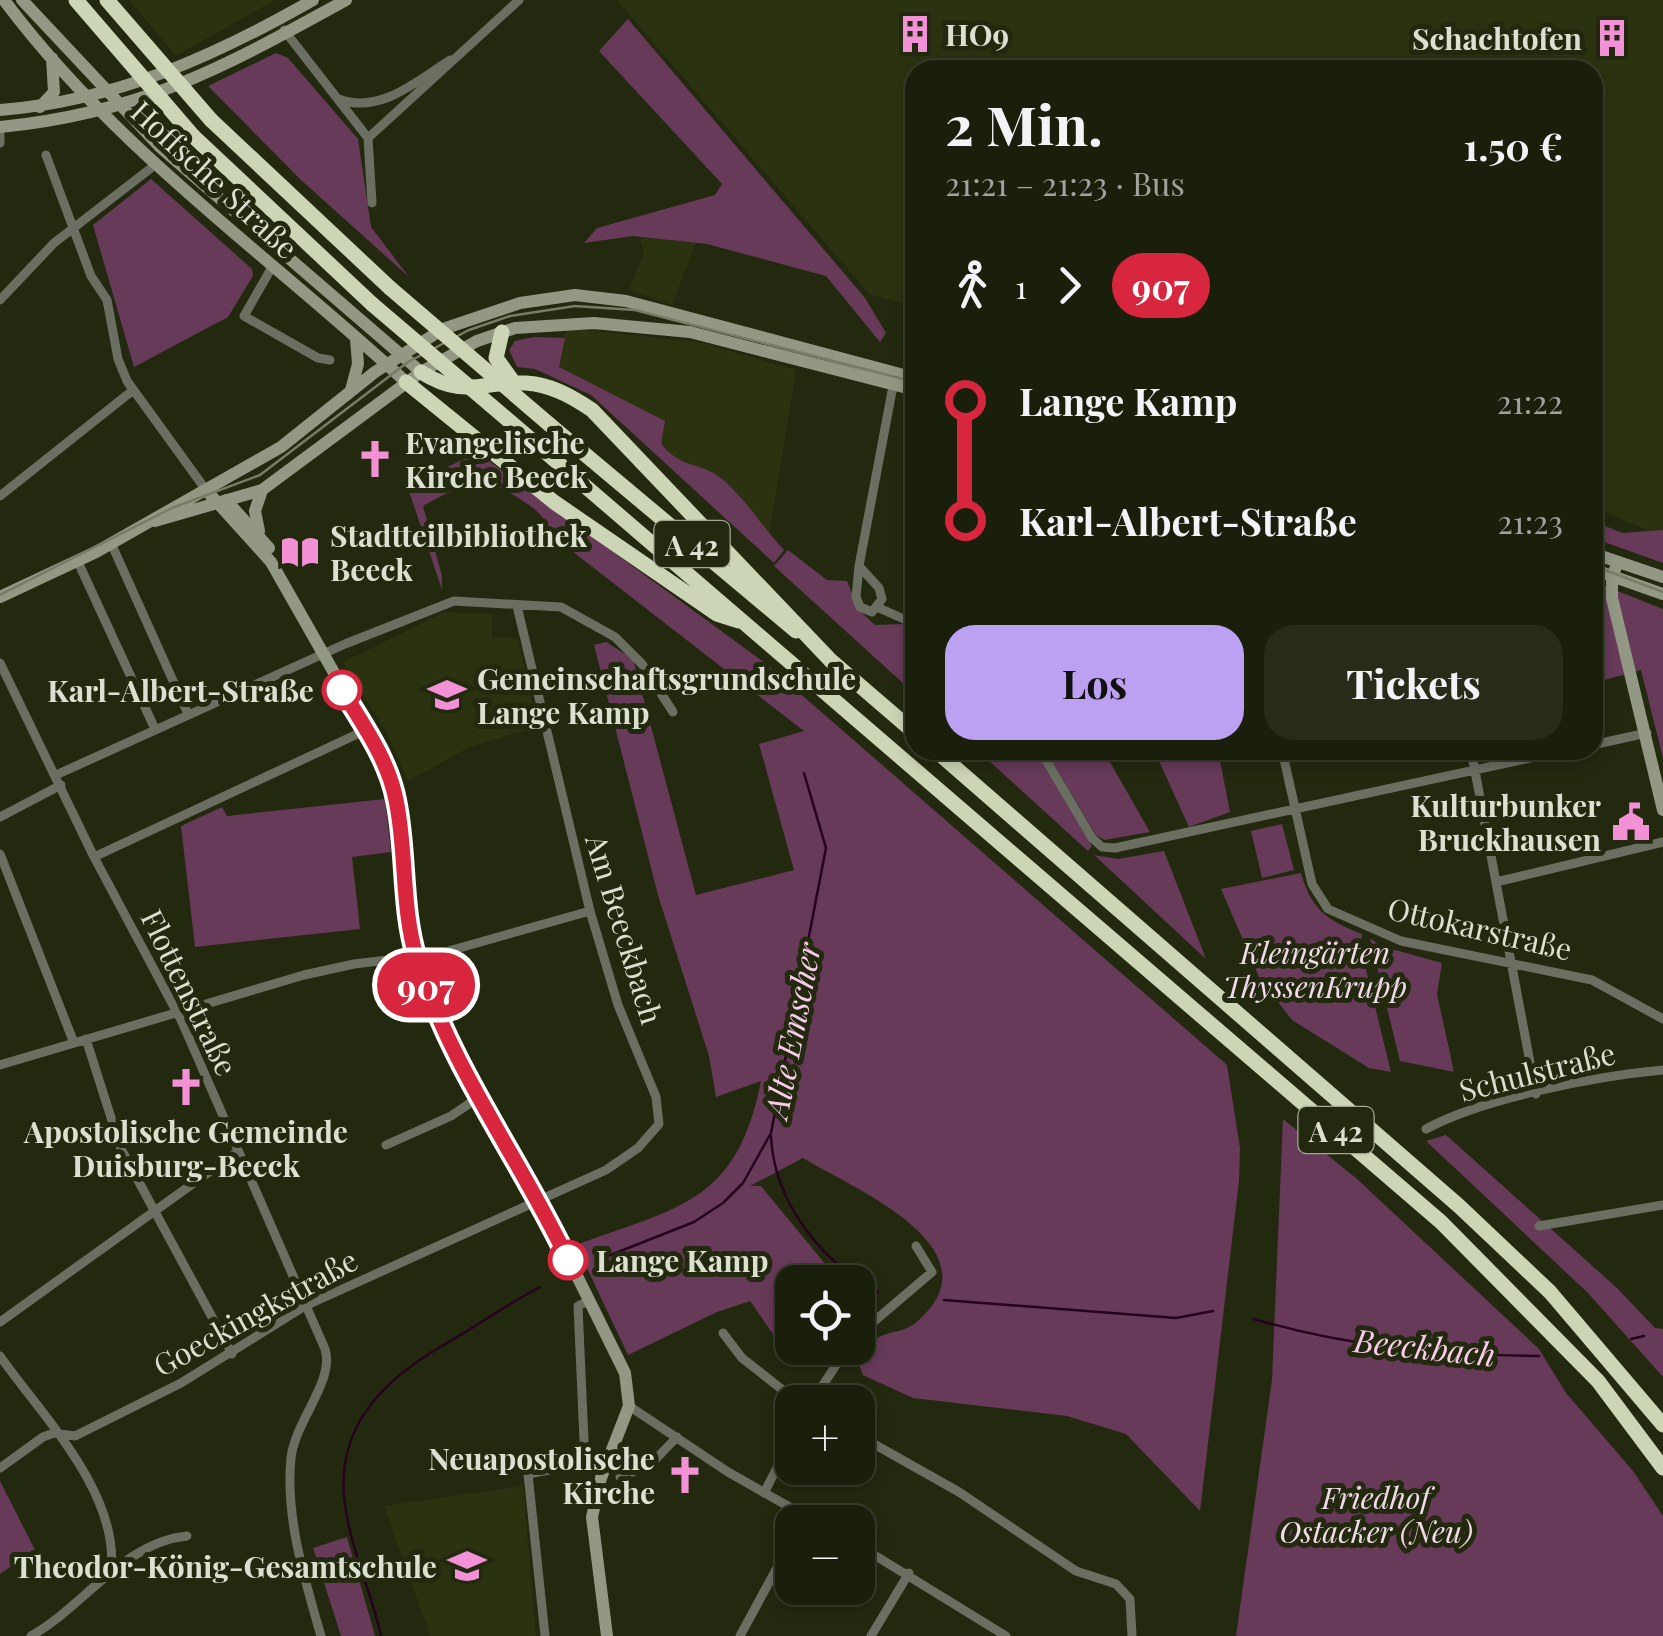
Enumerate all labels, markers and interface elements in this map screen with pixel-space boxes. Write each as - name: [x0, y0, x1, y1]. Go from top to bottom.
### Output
- building icon: HO9: [894, 13, 936, 55]
- place label: HO9: [945, 14, 1009, 54]
- building icon: Schachtofen: [1591, 17, 1633, 59]
- place label: Schachtofen: [1412, 18, 1583, 58]
- text: 2 Min.: [945, 86, 1103, 160]
- street label: Hoffsche Straße: [123, 91, 307, 267]
- text: 1.50 €: [1464, 120, 1563, 171]
- text: 21:21 – 21:23 · Bus: [945, 161, 1185, 204]
- icon: walk: [945, 258, 1000, 313]
- icon: forward: [1042, 258, 1097, 313]
- text: 907: [1132, 262, 1190, 309]
- text: 1: [1015, 264, 1027, 307]
- text: Lange Kamp: [1019, 375, 1237, 426]
- text: 21:22: [1497, 379, 1563, 422]
- place label: Evangelische Kirche Beeck: [405, 422, 588, 496]
- church icon: Evangelische Kirche Beeck: [354, 438, 396, 480]
- text: Karl-Albert-Straße: [1019, 495, 1357, 546]
- text: 21:23: [1498, 499, 1563, 542]
- place label: Stadtteilbibliothek Beeck: [330, 515, 588, 589]
- road number: A 42: [654, 521, 730, 567]
- library icon: Stadtteilbibliothek Beeck: [279, 531, 321, 573]
- button: Los: [945, 625, 1244, 740]
- button: Tickets: [1264, 625, 1563, 740]
- place label: Gemeinschaftsgrundschule Lange Kamp: [477, 658, 856, 732]
- place label: Karl-Albert-Straße: [47, 670, 314, 710]
- marker: Karl-Albert-Straße: [323, 671, 361, 709]
- school or university icon: Gemeinschaftsgrundschule Lange Kamp: [426, 674, 468, 716]
- place label: Kulturbunker Bruckhausen: [1410, 785, 1602, 859]
- public building icon: Kulturbunker Bruckhausen: [1610, 801, 1652, 843]
- street label: Am Beeckbach: [577, 828, 673, 1029]
- street label: Ottokarstraße: [1384, 887, 1576, 969]
- street label: Flottenstraße: [133, 902, 247, 1082]
- park label: Kleingärten ThyssenKrupp: [1223, 932, 1407, 1006]
- water label: Alte Emscher: [752, 937, 829, 1124]
- line badge: 907: [368, 952, 484, 1018]
- text: 907: [397, 962, 455, 1009]
- street label: Schulstraße: [1455, 1032, 1619, 1110]
- church icon: Apostolische Gemeinde Duisburg-Beeck: [165, 1066, 207, 1108]
- road number: A 42: [1298, 1107, 1374, 1153]
- place label: Apostolische Gemeinde Duisburg-Beeck: [23, 1111, 348, 1185]
- street label: Goeckingkstraße: [146, 1239, 364, 1385]
- place label: Lange Kamp: [596, 1240, 768, 1280]
- marker: Lange Kamp: [549, 1241, 587, 1279]
- map controls: [775, 1265, 875, 1605]
- button: locate: [775, 1265, 875, 1365]
- water label: Beeckbach: [1350, 1317, 1498, 1375]
- button: +: [775, 1385, 875, 1485]
- place label: Neuapostolische Kirche: [428, 1438, 655, 1512]
- church icon: Neuapostolische Kirche: [664, 1454, 706, 1496]
- park label: Friedhof Ostacker (Neu): [1279, 1477, 1473, 1551]
- button: −: [775, 1505, 875, 1605]
- school or university icon: Theodor-König-Gesamtschule: [446, 1545, 488, 1587]
- place label: Theodor-König-Gesamtschule: [14, 1546, 437, 1586]

